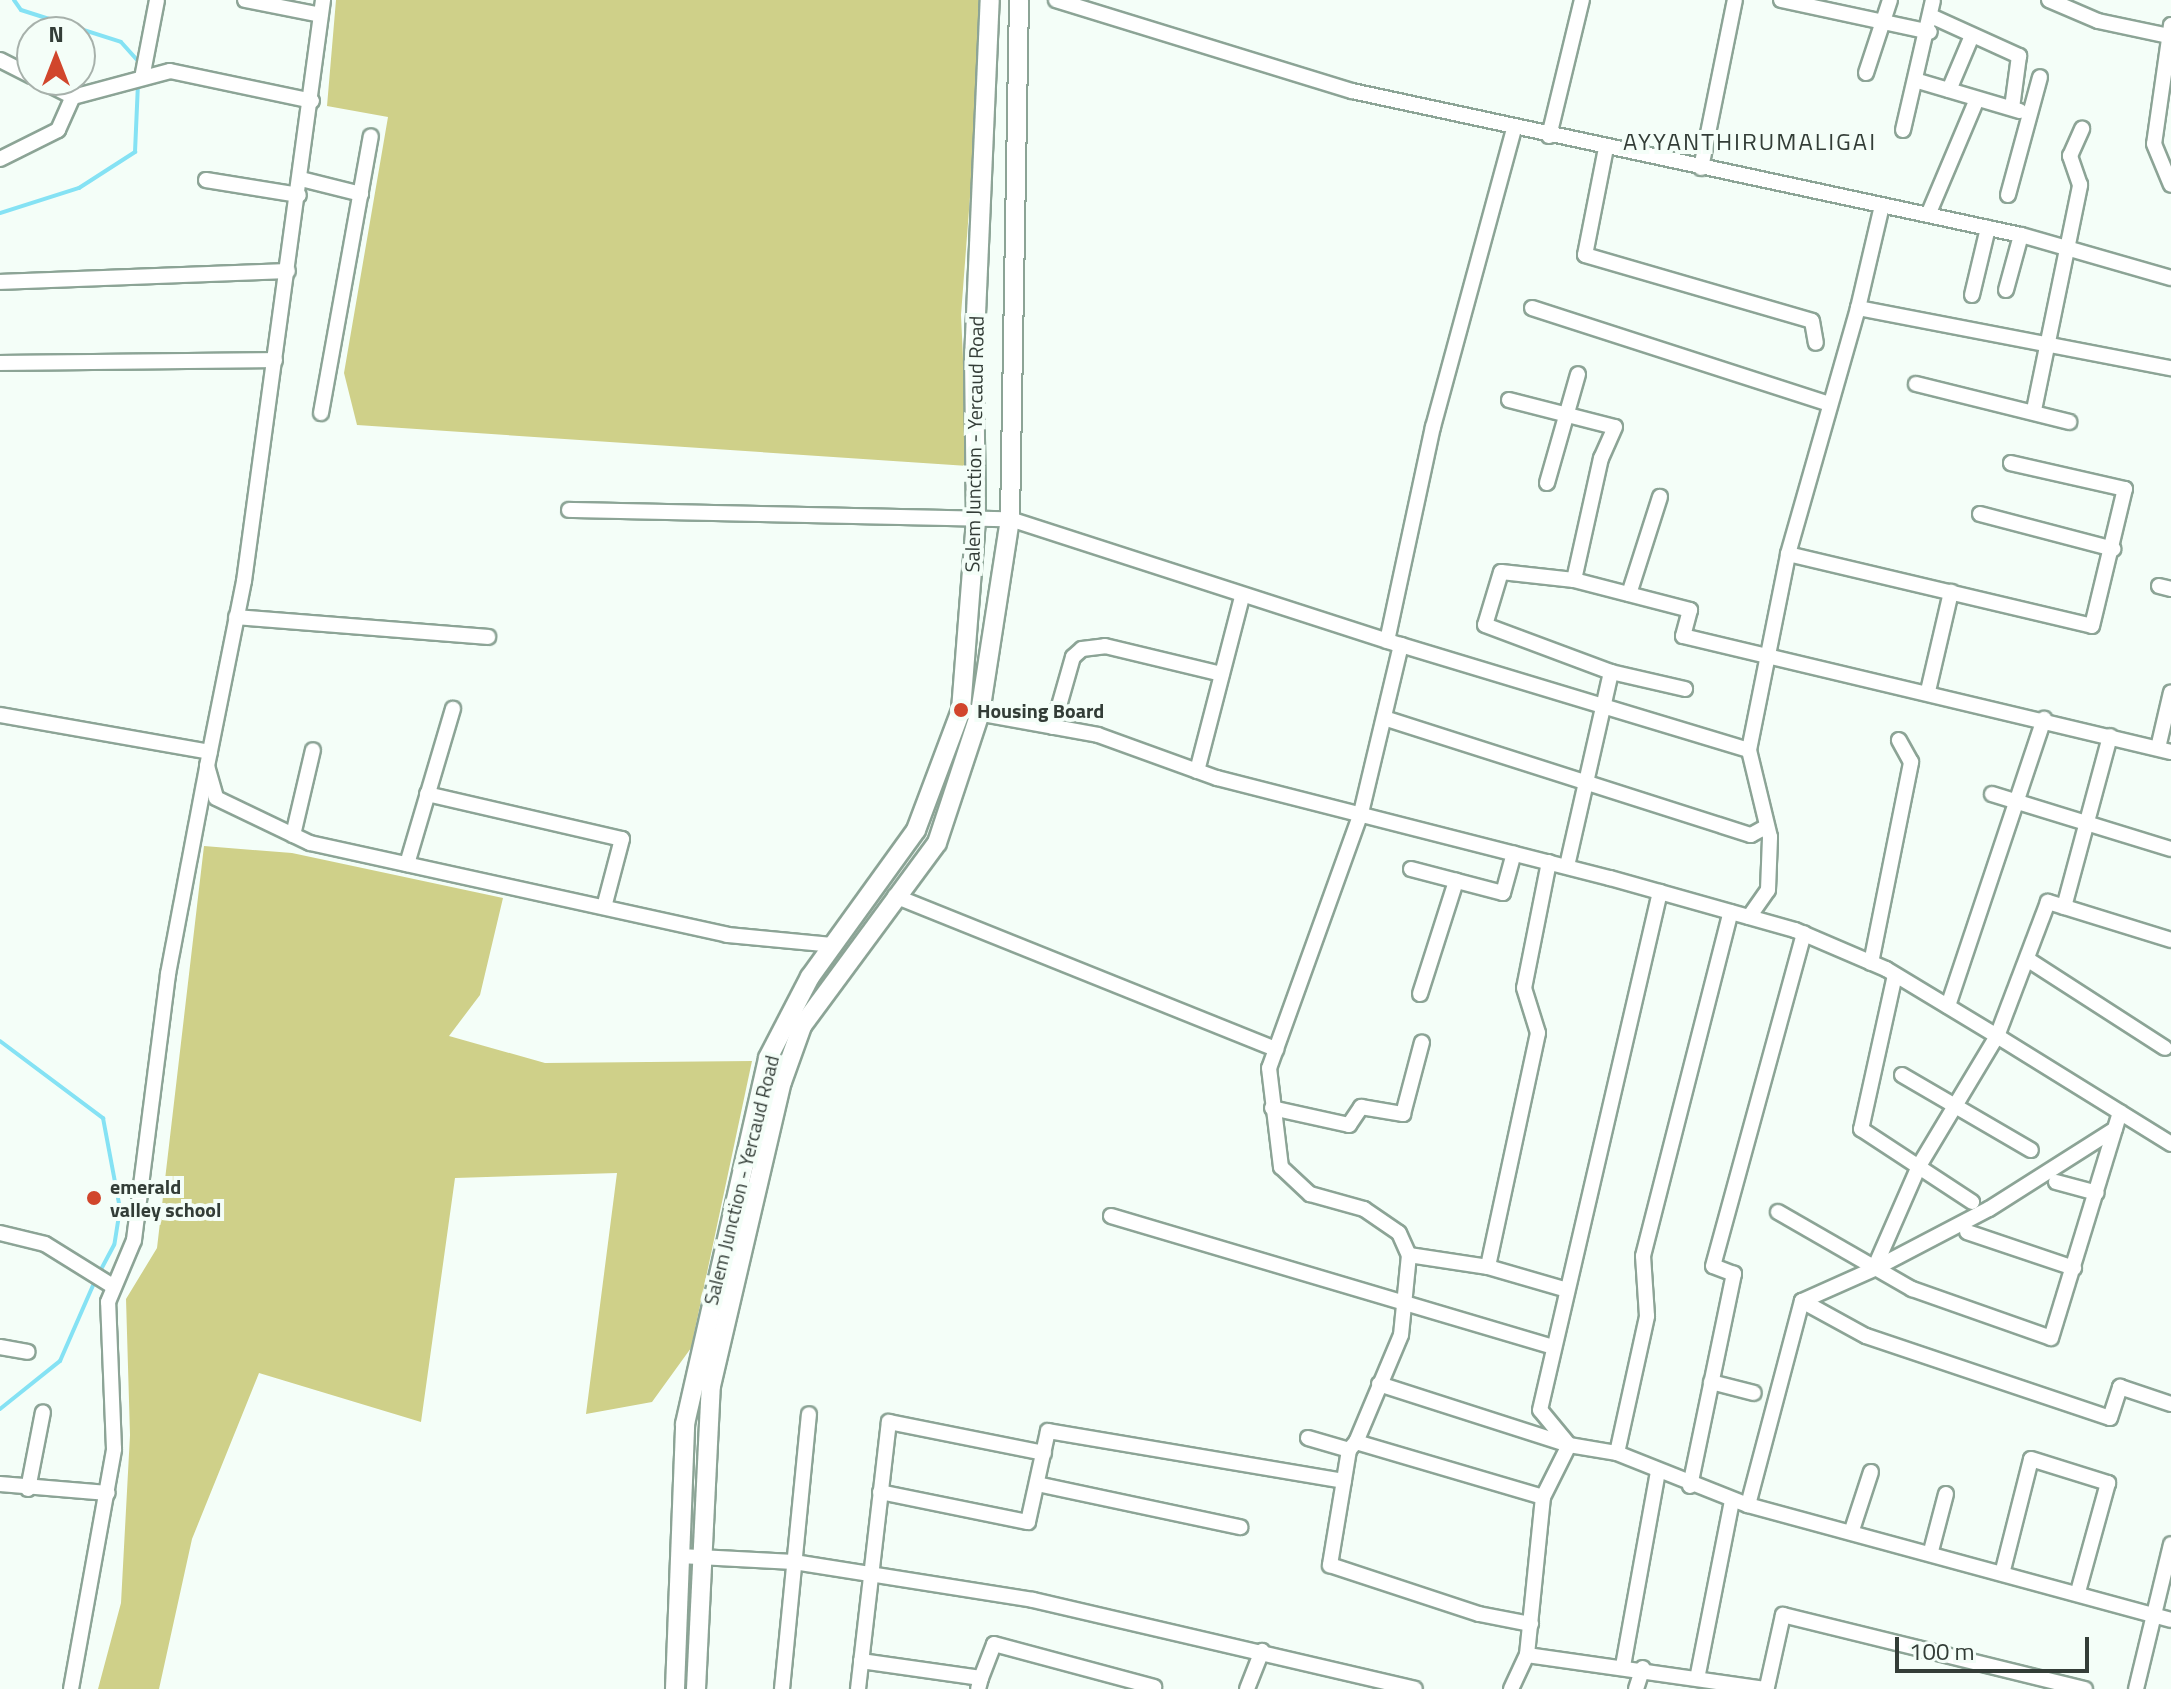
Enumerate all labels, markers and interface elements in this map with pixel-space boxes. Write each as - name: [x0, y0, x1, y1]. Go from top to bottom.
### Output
- north arrow: [16, 16, 96, 96]
- text: N: [48, 17, 64, 51]
- district label: AYYANTHIRUMALIGAI: [1623, 128, 1877, 156]
- street label: Salem Junction - Yercaud Road: [960, 315, 988, 573]
- place label: Housing Board: [977, 698, 1104, 722]
- marker: Housing Board: [952, 701, 970, 719]
- street label: Salem Junction - Yercaud Road: [698, 1053, 784, 1307]
- place label: emerald valley school: [110, 1174, 221, 1221]
- marker: emerald valley school: [85, 1189, 103, 1207]
- scale bar: [1899, 1621, 2093, 1671]
- text: 100 m: [1909, 1633, 1975, 1669]

